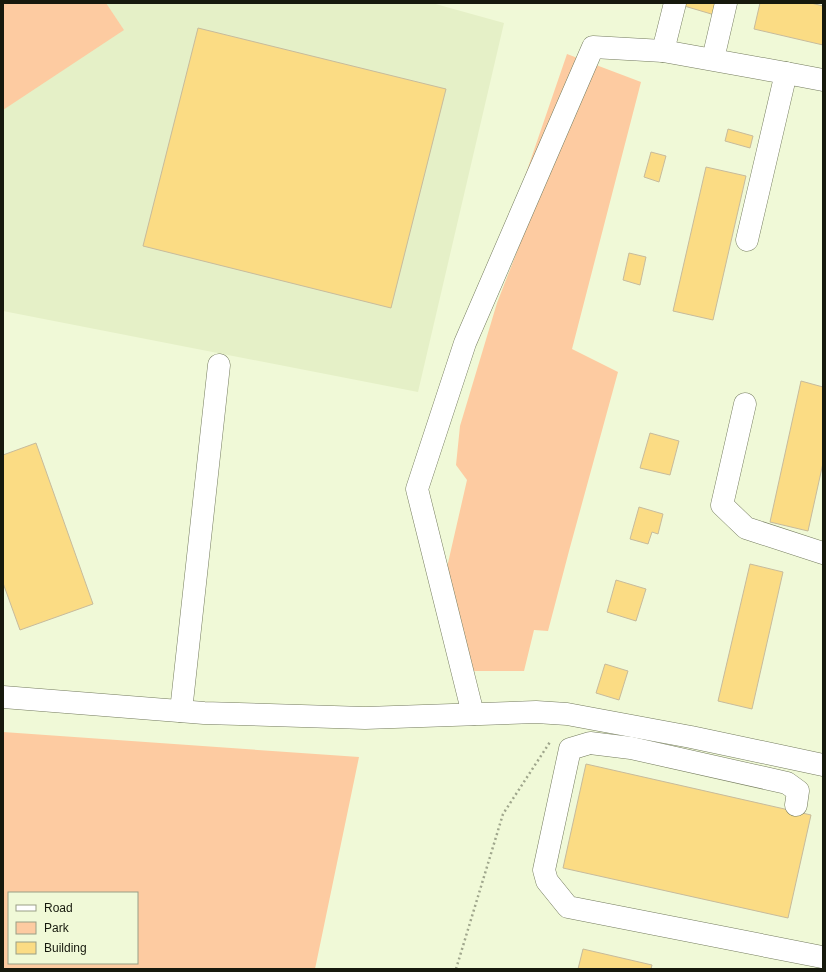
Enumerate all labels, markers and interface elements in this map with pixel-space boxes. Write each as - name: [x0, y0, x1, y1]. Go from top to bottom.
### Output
- legend: [8, 892, 138, 964]
- text: Road: [44, 901, 73, 915]
- text: Park: [44, 921, 70, 935]
- text: Building: [44, 941, 87, 955]

